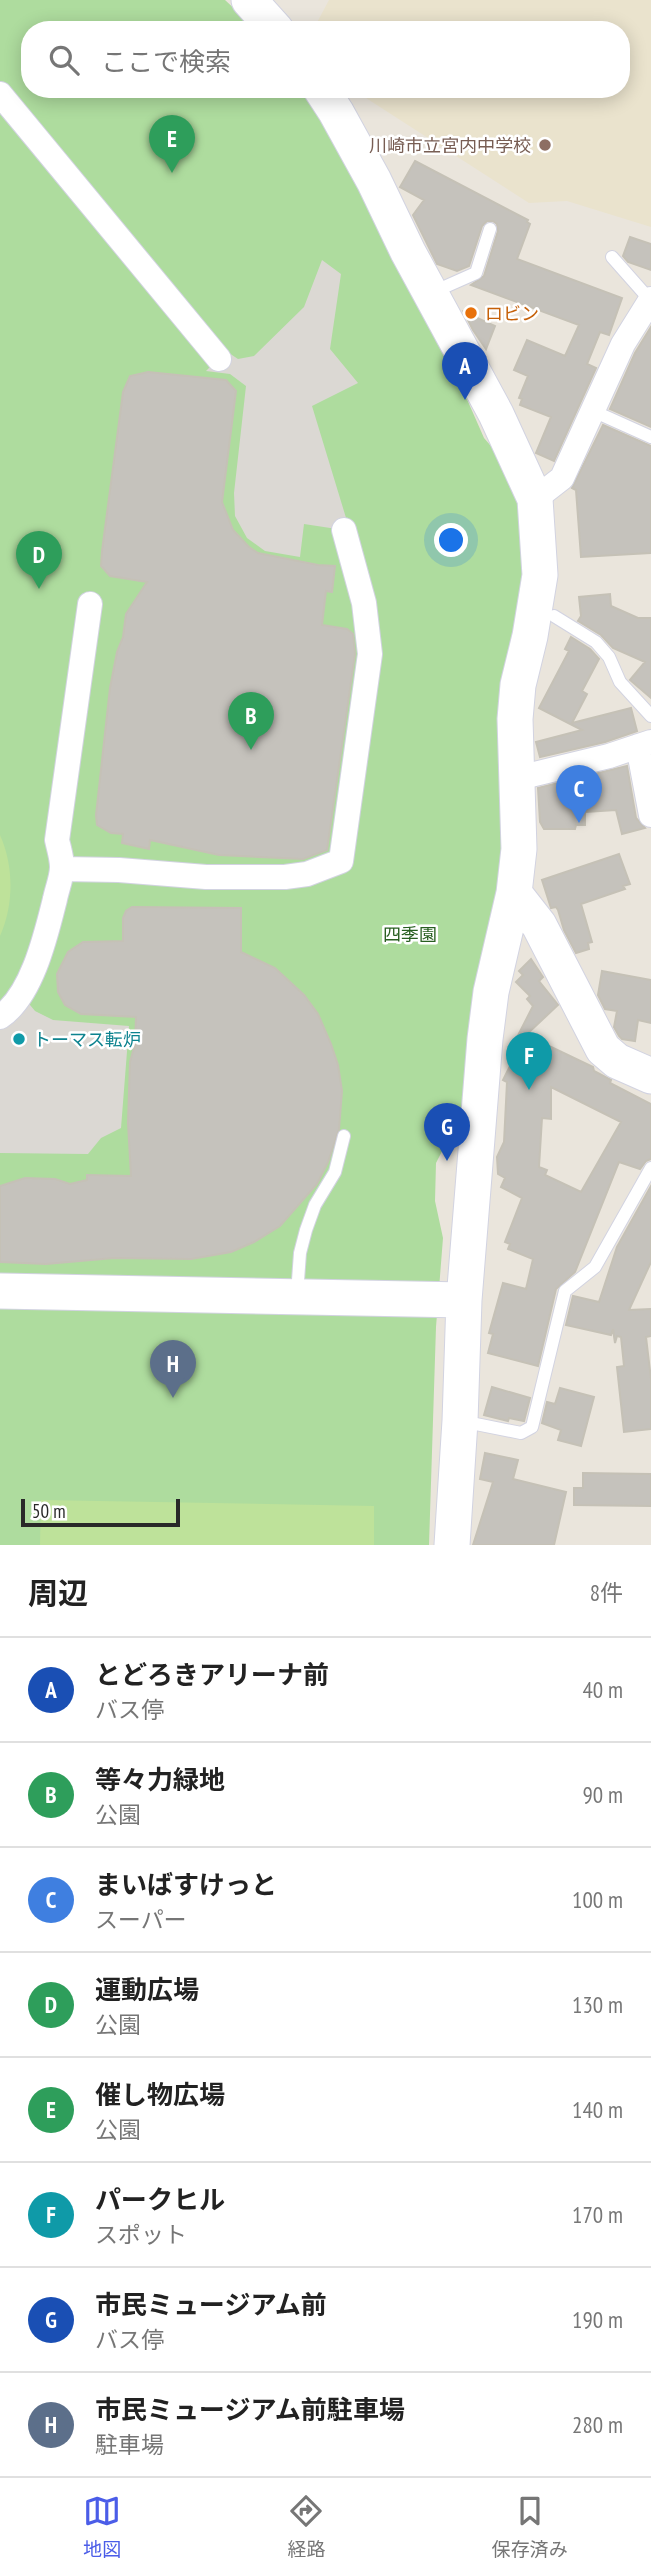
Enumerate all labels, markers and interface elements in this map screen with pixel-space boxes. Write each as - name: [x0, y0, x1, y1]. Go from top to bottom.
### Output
- search box: [21, 21, 630, 98]
- icon: search: [45, 41, 83, 79]
- text: ここで検索: [101, 45, 231, 78]
- pin: E: [149, 115, 195, 173]
- place label: 川崎市立宮内中学校: [369, 134, 531, 157]
- marker: 川崎市立宮内中学校: [537, 137, 553, 153]
- place label: ロビン: [485, 302, 539, 325]
- marker: ロビン: [463, 305, 479, 321]
- pin: A: [442, 342, 488, 400]
- your location: [434, 523, 468, 557]
- pin: D: [16, 531, 62, 589]
- pin: B: [228, 692, 274, 750]
- pin: C: [556, 765, 602, 823]
- park label: 四季園: [383, 923, 437, 946]
- place label: トーマス転炉: [33, 1028, 141, 1051]
- marker: トーマス転炉: [11, 1031, 27, 1047]
- pin: F: [506, 1032, 552, 1090]
- pin: G: [424, 1103, 470, 1161]
- pin: H: [150, 1340, 196, 1398]
- scale bar: [21, 1496, 180, 1528]
- text: 50 m: [32, 1499, 66, 1523]
- text: 周辺: [28, 1573, 88, 1612]
- text: 8件: [590, 1578, 623, 1607]
- text: とどろきアリーナ前: [95, 1658, 329, 1691]
- text: A: [45, 1675, 57, 1704]
- text: 40 m: [582, 1675, 623, 1704]
- text: バス停: [95, 1695, 164, 1724]
- text: 等々力緑地: [95, 1763, 225, 1796]
- text: B: [45, 1780, 57, 1809]
- text: 90 m: [582, 1780, 623, 1809]
- text: 公園: [95, 1800, 141, 1829]
- text: まいばすけっと: [95, 1868, 277, 1901]
- text: C: [46, 1885, 56, 1914]
- text: 100 m: [572, 1885, 623, 1914]
- text: スーパー: [95, 1905, 187, 1934]
- text: 運動広場: [95, 1973, 199, 2006]
- text: D: [45, 1990, 57, 2019]
- text: 130 m: [572, 1990, 623, 2019]
- text: 公園: [95, 2010, 141, 2039]
- text: 催し物広場: [95, 2078, 225, 2111]
- text: E: [46, 2095, 56, 2124]
- text: 140 m: [572, 2095, 623, 2124]
- text: 公園: [95, 2115, 141, 2144]
- text: パークヒル: [95, 2183, 225, 2216]
- text: F: [46, 2200, 56, 2229]
- text: 170 m: [572, 2200, 623, 2229]
- text: スポット: [95, 2220, 187, 2249]
- text: 市民ミュージアム前: [95, 2288, 327, 2321]
- text: G: [45, 2305, 57, 2334]
- text: 190 m: [572, 2305, 623, 2334]
- text: バス停: [95, 2325, 164, 2354]
- text: 市民ミュージアム前駐車場: [95, 2393, 405, 2426]
- text: H: [45, 2410, 57, 2439]
- text: 280 m: [572, 2410, 623, 2439]
- text: 駐車場: [95, 2430, 164, 2459]
- tab: 地図: [83, 2492, 121, 2561]
- tab: 経路: [287, 2492, 326, 2561]
- tab: 保存済み: [492, 2492, 568, 2561]

